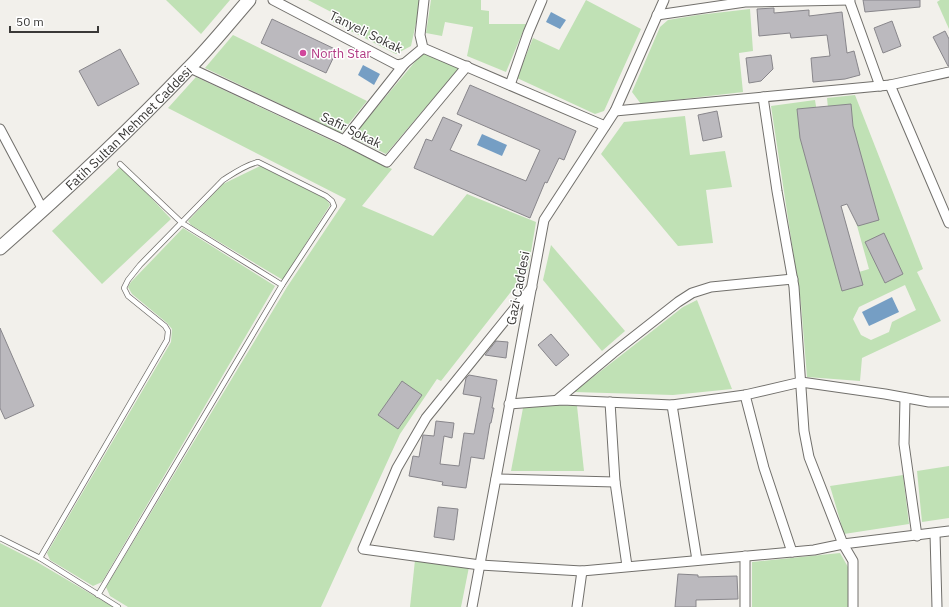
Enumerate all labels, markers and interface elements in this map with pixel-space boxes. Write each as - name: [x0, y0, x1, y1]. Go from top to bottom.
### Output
- street label: Tanyeli Sokak: [327, 7, 406, 57]
- scale bar: [10, 8, 98, 34]
- text: 50 m: [16, 14, 44, 29]
- place label: North Star: [311, 45, 371, 62]
- marker: North Star: [298, 48, 308, 58]
- street label: Fatih Sultan Mehmet Caddesi: [62, 62, 195, 194]
- street label: Safir Sokak: [318, 108, 384, 152]
- street label: Gazi Caddesi: [502, 249, 534, 327]

